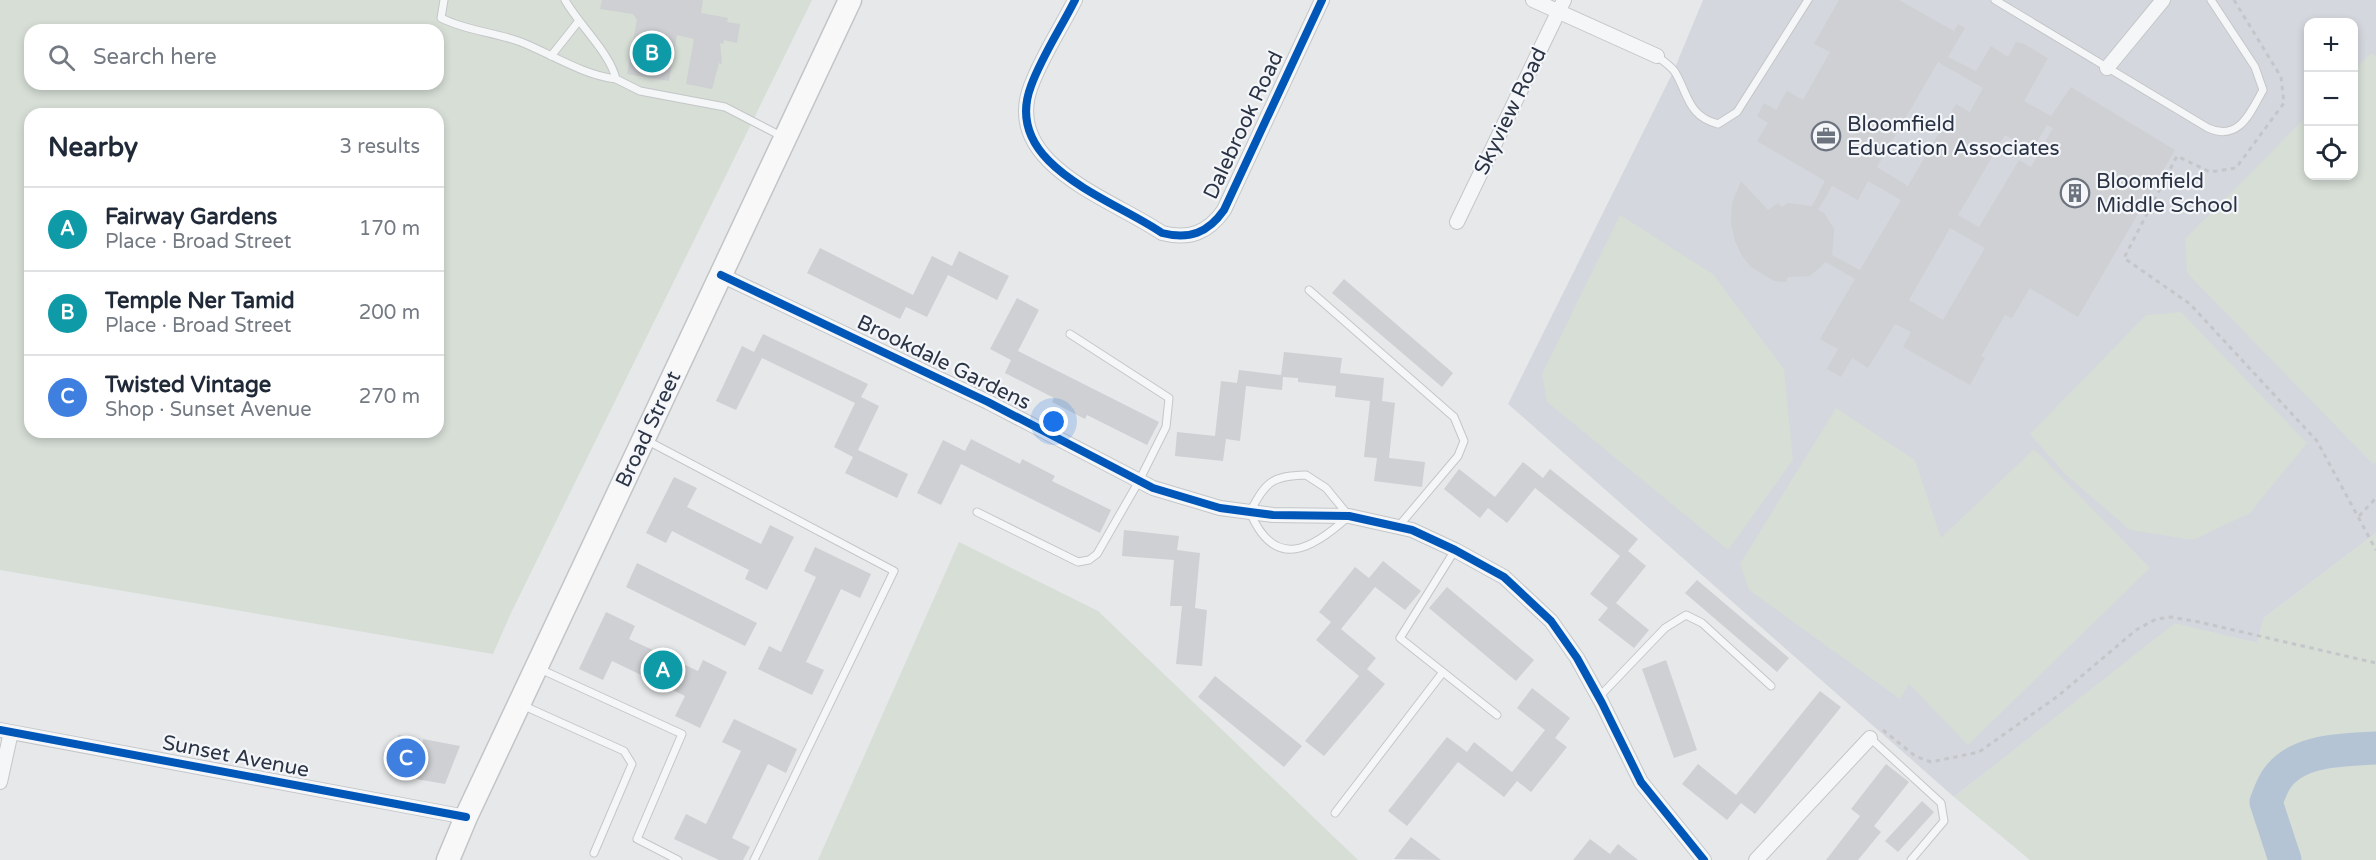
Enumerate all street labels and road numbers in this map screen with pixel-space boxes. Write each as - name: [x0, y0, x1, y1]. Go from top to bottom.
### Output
- street label: Skyview Road: [1469, 43, 1552, 179]
- street label: Dalebrook Road: [1198, 47, 1289, 203]
- street label: Brookdale Gardens: [853, 310, 1035, 415]
- street label: Broad Street: [611, 367, 686, 491]
- street label: Sunset Avenue: [160, 730, 311, 783]

